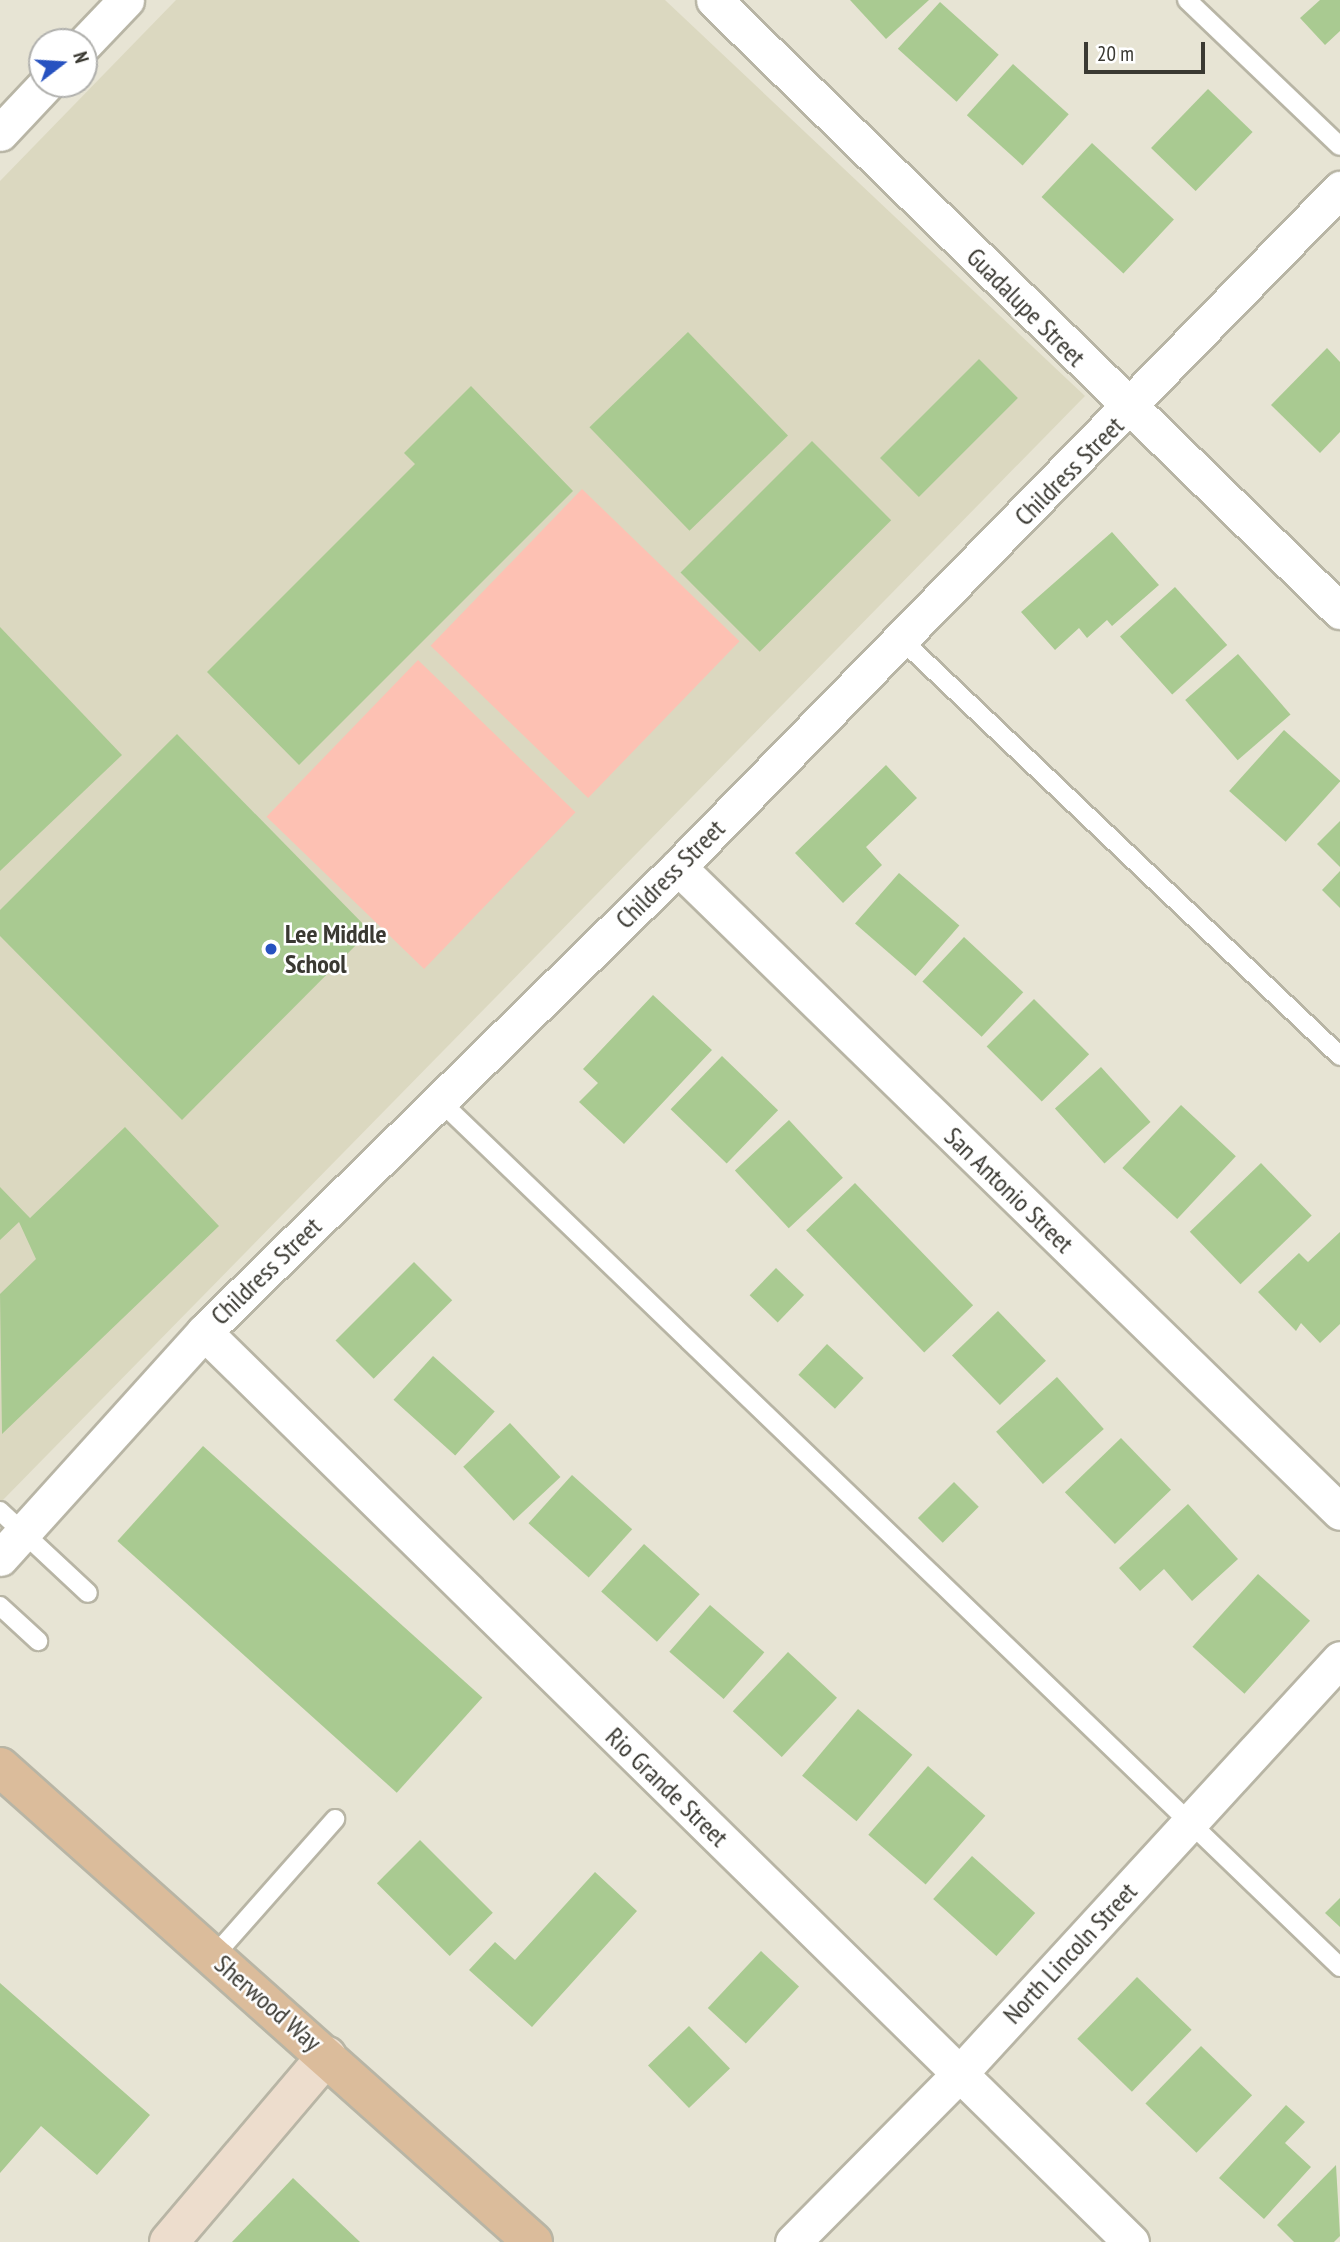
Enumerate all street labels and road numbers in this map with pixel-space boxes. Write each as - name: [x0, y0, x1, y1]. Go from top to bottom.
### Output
- street label: Guadalupe Street: [960, 241, 1092, 373]
- street label: Childress Street: [1008, 410, 1130, 532]
- street label: Childress Street: [609, 813, 731, 935]
- street label: San Antonio Street: [938, 1120, 1080, 1260]
- street label: Childress Street: [204, 1211, 328, 1331]
- street label: Rio Grande Street: [599, 1721, 735, 1853]
- street label: North Lincoln Street: [997, 1876, 1143, 2030]
- street label: Sherwood Way: [208, 1948, 328, 2058]

